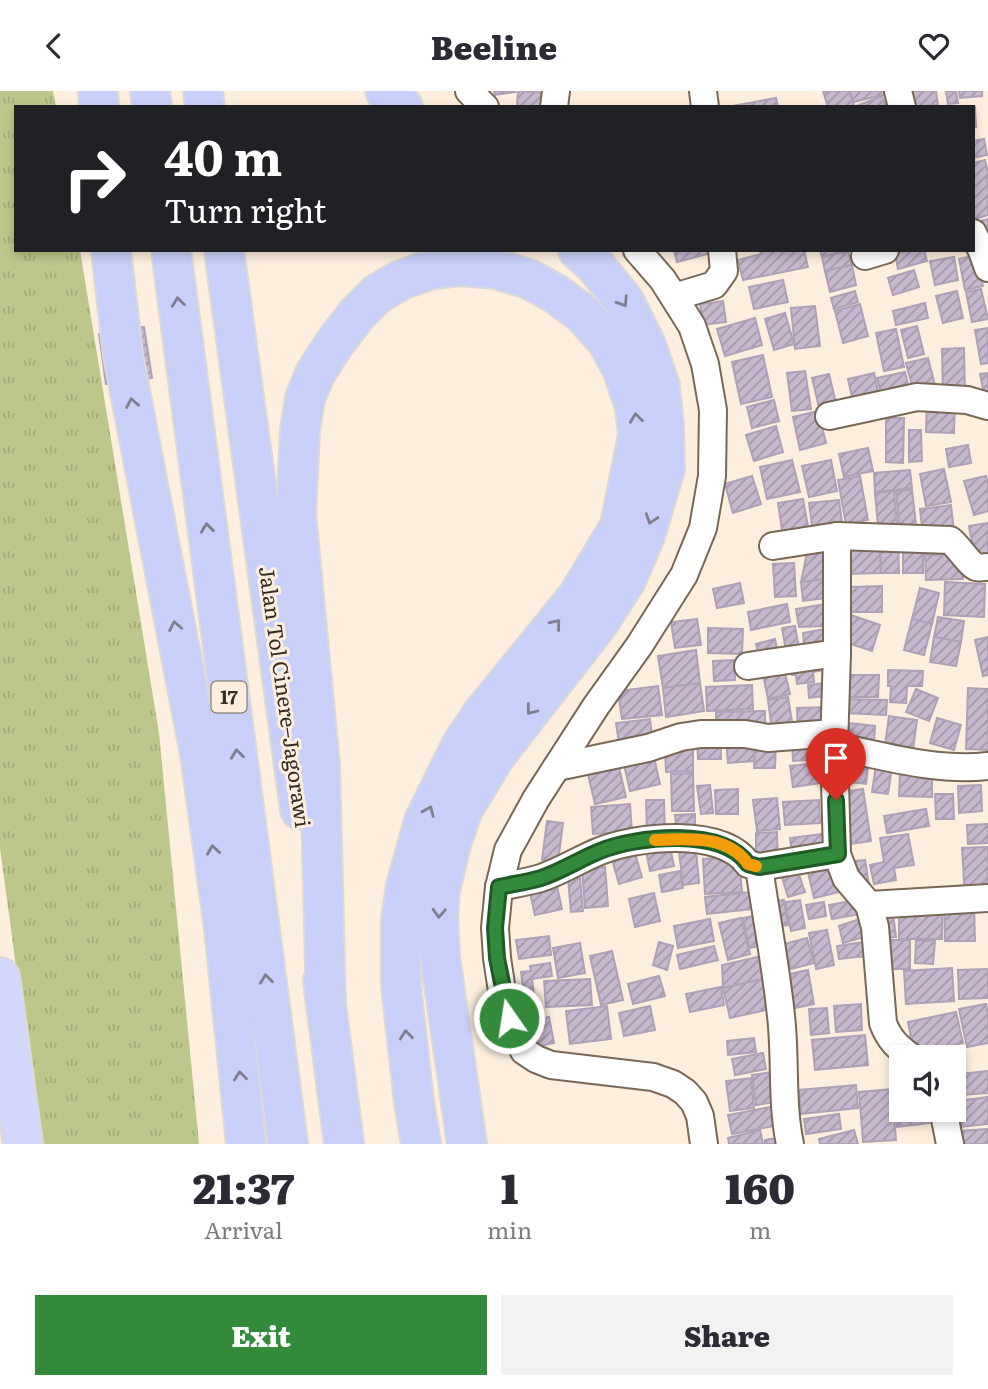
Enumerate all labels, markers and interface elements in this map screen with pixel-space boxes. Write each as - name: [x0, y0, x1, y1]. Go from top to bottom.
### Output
- text: Beeline: [431, 22, 557, 70]
- icon: back: [35, 27, 73, 65]
- icon: heart: [915, 27, 953, 65]
- text: 40 m: [164, 118, 282, 191]
- icon: right: [49, 133, 140, 224]
- text: Turn right: [164, 185, 326, 233]
- one-way arrow: [614, 294, 627, 307]
- one-way arrow: [170, 297, 185, 308]
- one-way arrow: [126, 397, 141, 409]
- one-way arrow: [628, 412, 643, 424]
- one-way arrow: [645, 512, 659, 524]
- one-way arrow: [200, 522, 215, 534]
- street label: Jalan Tol Cinere–Jagorawi: [253, 564, 320, 829]
- one-way arrow: [547, 619, 560, 631]
- one-way arrow: [168, 620, 183, 632]
- road number: 17: [212, 681, 246, 713]
- one-way arrow: [526, 702, 539, 715]
- pin: [806, 728, 866, 800]
- icon: arrive: [817, 739, 855, 777]
- one-way arrow: [229, 748, 244, 759]
- one-way arrow: [421, 806, 435, 819]
- one-way arrow: [206, 844, 221, 856]
- one-way arrow: [431, 908, 446, 919]
- one-way arrow: [259, 973, 274, 985]
- position arrow: [472, 981, 546, 1055]
- one-way arrow: [399, 1029, 414, 1040]
- map controls: [889, 1045, 966, 1122]
- button: sound: [889, 1045, 966, 1122]
- one-way arrow: [232, 1070, 247, 1082]
- text: 21:37: [193, 1155, 294, 1217]
- text: 1: [501, 1155, 518, 1217]
- text: 160: [725, 1155, 795, 1217]
- text: Arrival: [204, 1212, 283, 1246]
- text: min: [487, 1212, 532, 1246]
- text: m: [749, 1212, 771, 1246]
- button: Exit: [35, 1295, 487, 1375]
- button: Share: [501, 1295, 953, 1375]

